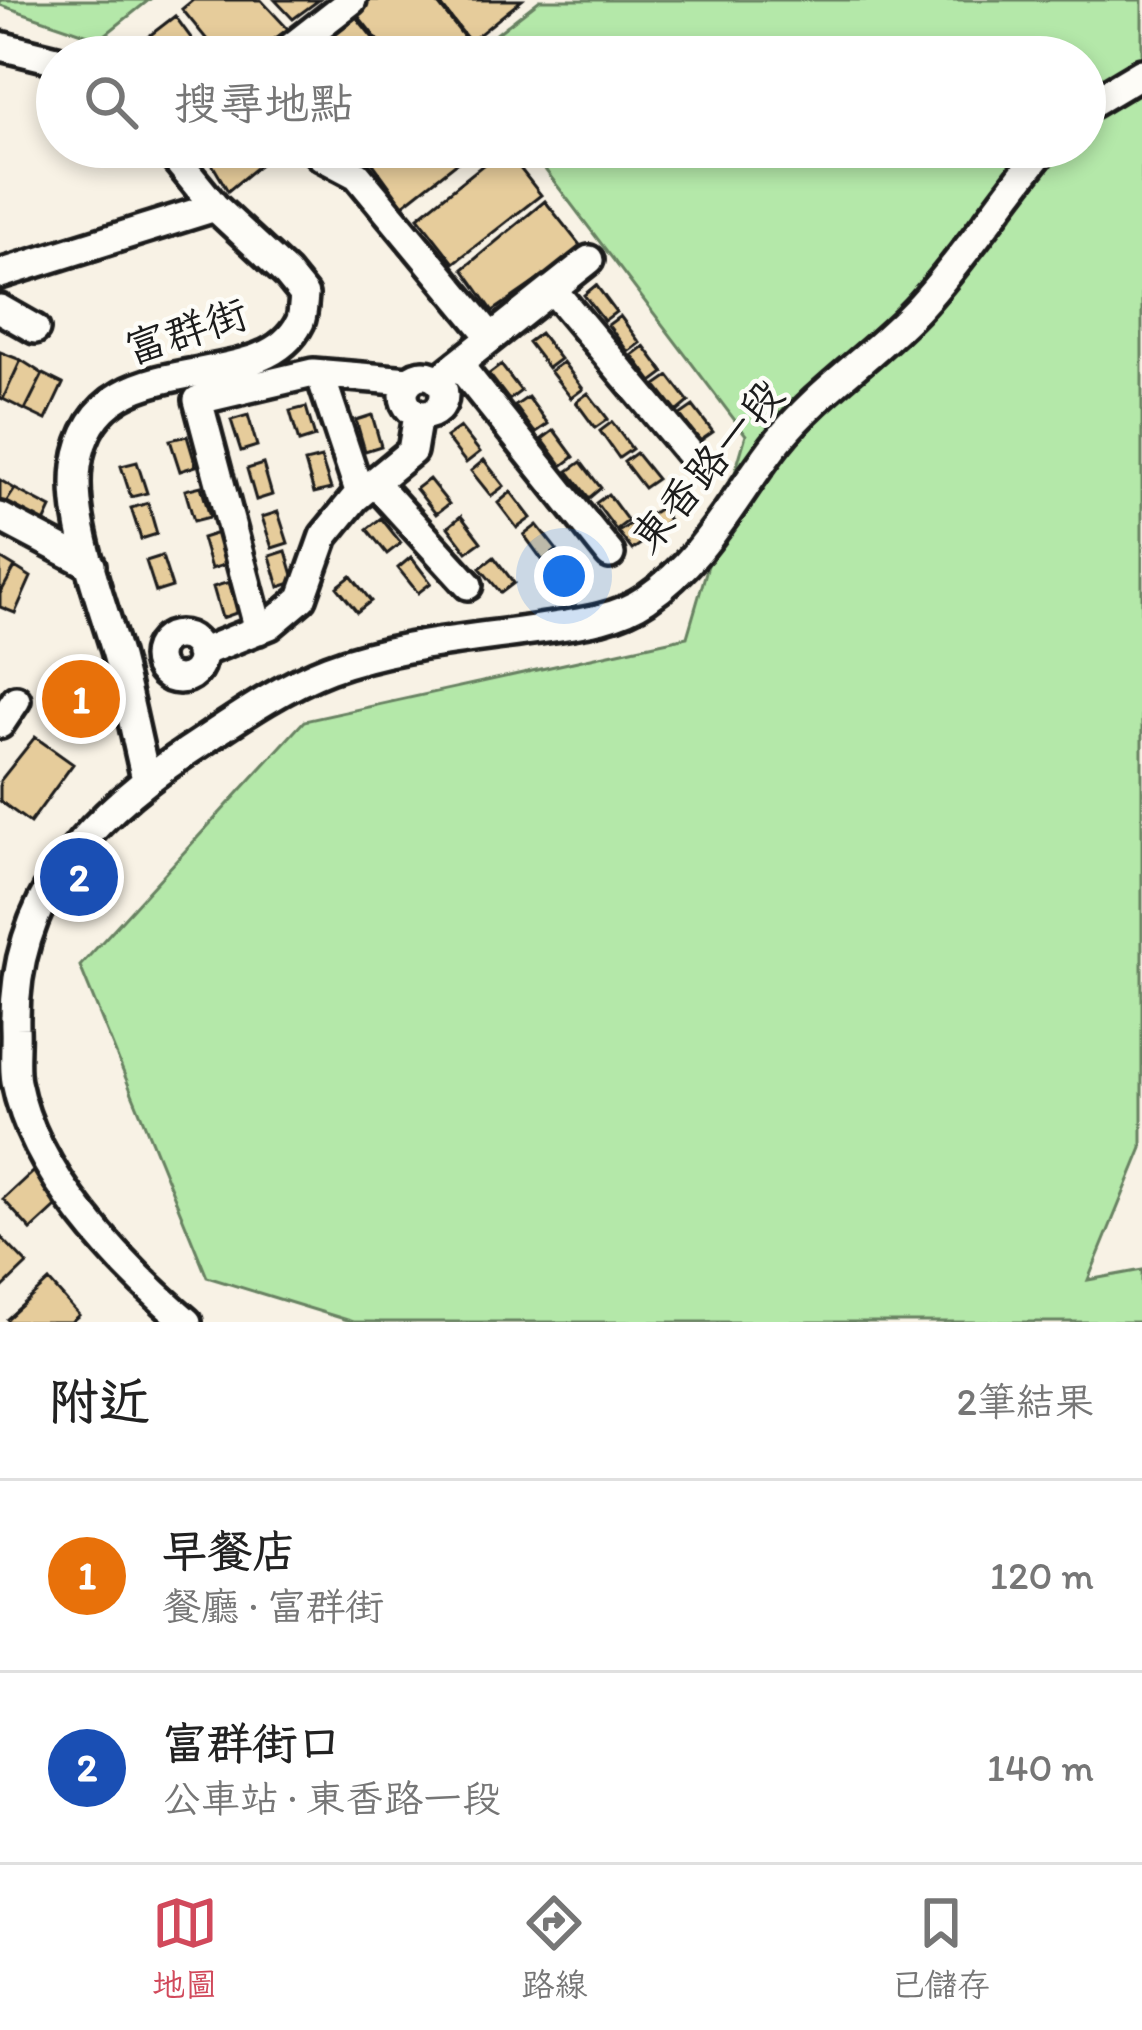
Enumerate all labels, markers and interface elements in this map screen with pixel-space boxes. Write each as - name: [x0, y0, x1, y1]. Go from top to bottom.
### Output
- search box: [36, 36, 1106, 168]
- icon: search: [78, 69, 144, 135]
- text: 搜尋地點: [174, 76, 354, 130]
- street label: 富群街: [118, 287, 254, 375]
- street label: 東香路一段: [620, 369, 794, 563]
- your location: [534, 546, 594, 606]
- pin: 1: [42, 654, 120, 744]
- pin: 2: [40, 832, 118, 922]
- text: 附近: [48, 1371, 150, 1432]
- text: 2筆結果: [956, 1378, 1094, 1425]
- text: 早餐店: [162, 1524, 297, 1578]
- text: 1: [78, 1552, 96, 1599]
- text: 120 m: [990, 1552, 1094, 1599]
- text: 餐廳 · 富群街: [162, 1583, 384, 1630]
- text: 富群街口: [162, 1716, 342, 1770]
- text: 2: [77, 1744, 97, 1791]
- text: 140 m: [987, 1744, 1094, 1791]
- text: 公車站 · 東香路一段: [162, 1775, 501, 1822]
- tab: 地圖: [152, 1890, 218, 2005]
- tab: 路線: [521, 1890, 587, 2005]
- tab: 已儲存: [891, 1890, 990, 2005]

